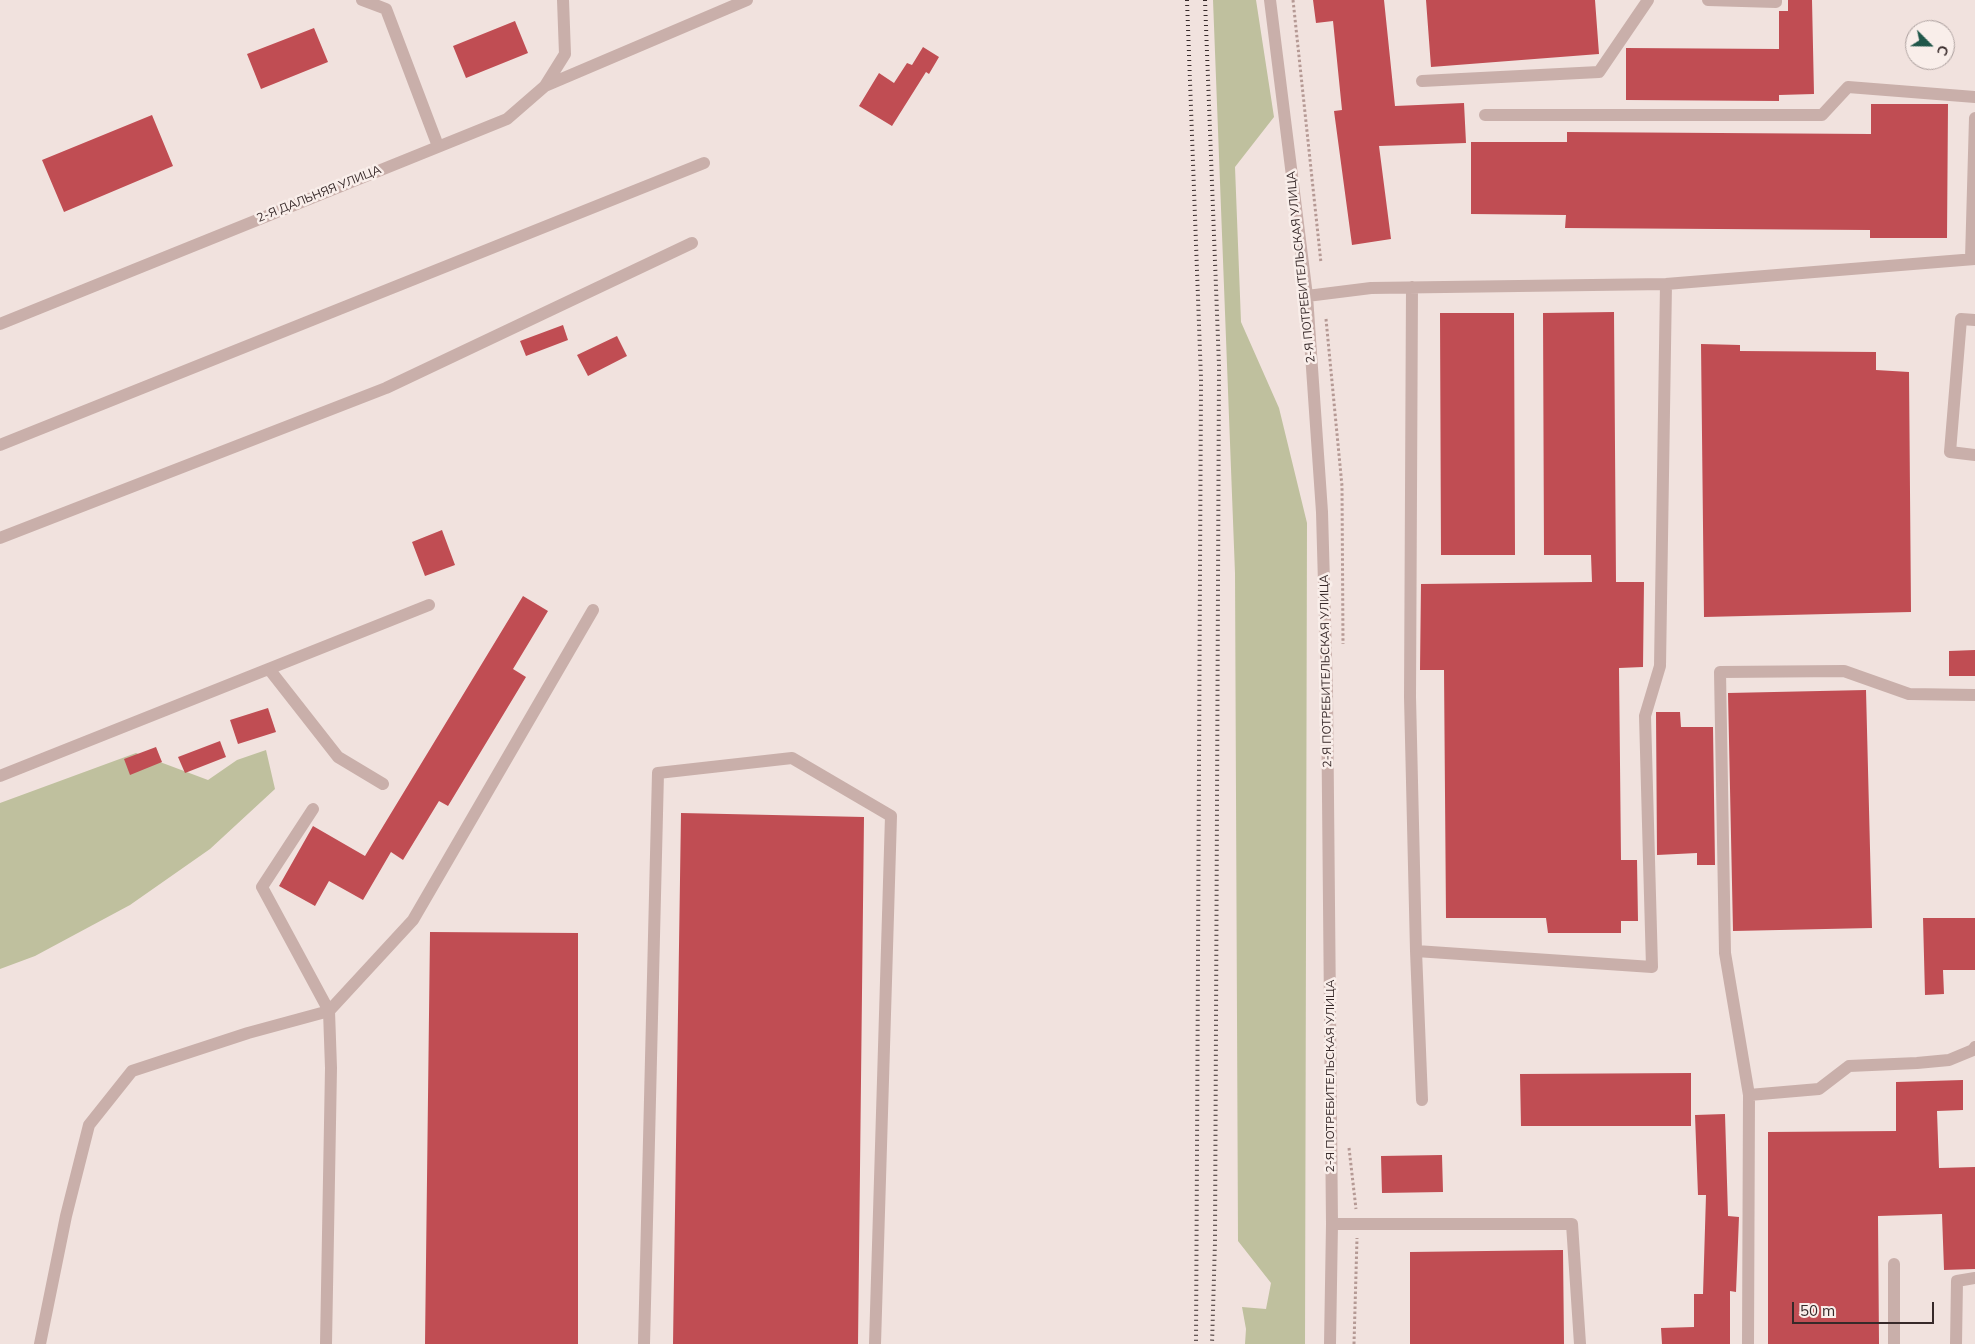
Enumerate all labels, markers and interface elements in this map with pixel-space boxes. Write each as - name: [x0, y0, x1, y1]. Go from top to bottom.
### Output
- north arrow: [1905, 20, 1955, 70]
- text: С: [1933, 43, 1953, 58]
- street label: 2-Я ДАЛЬНЯЯ УЛИЦА: [255, 162, 383, 226]
- street label: 2-Я ПОТРЕБИТЕЛЬСКАЯ УЛИЦА: [1284, 170, 1318, 364]
- street label: 2-Я ПОТРЕБИТЕЛЬСКАЯ УЛИЦА: [1317, 574, 1335, 768]
- street label: 2-Я ПОТРЕБИТЕЛЬСКАЯ УЛИЦА: [1323, 979, 1337, 1173]
- scale bar: [1795, 1292, 1938, 1324]
- text: 50 m: [1800, 1301, 1835, 1320]

